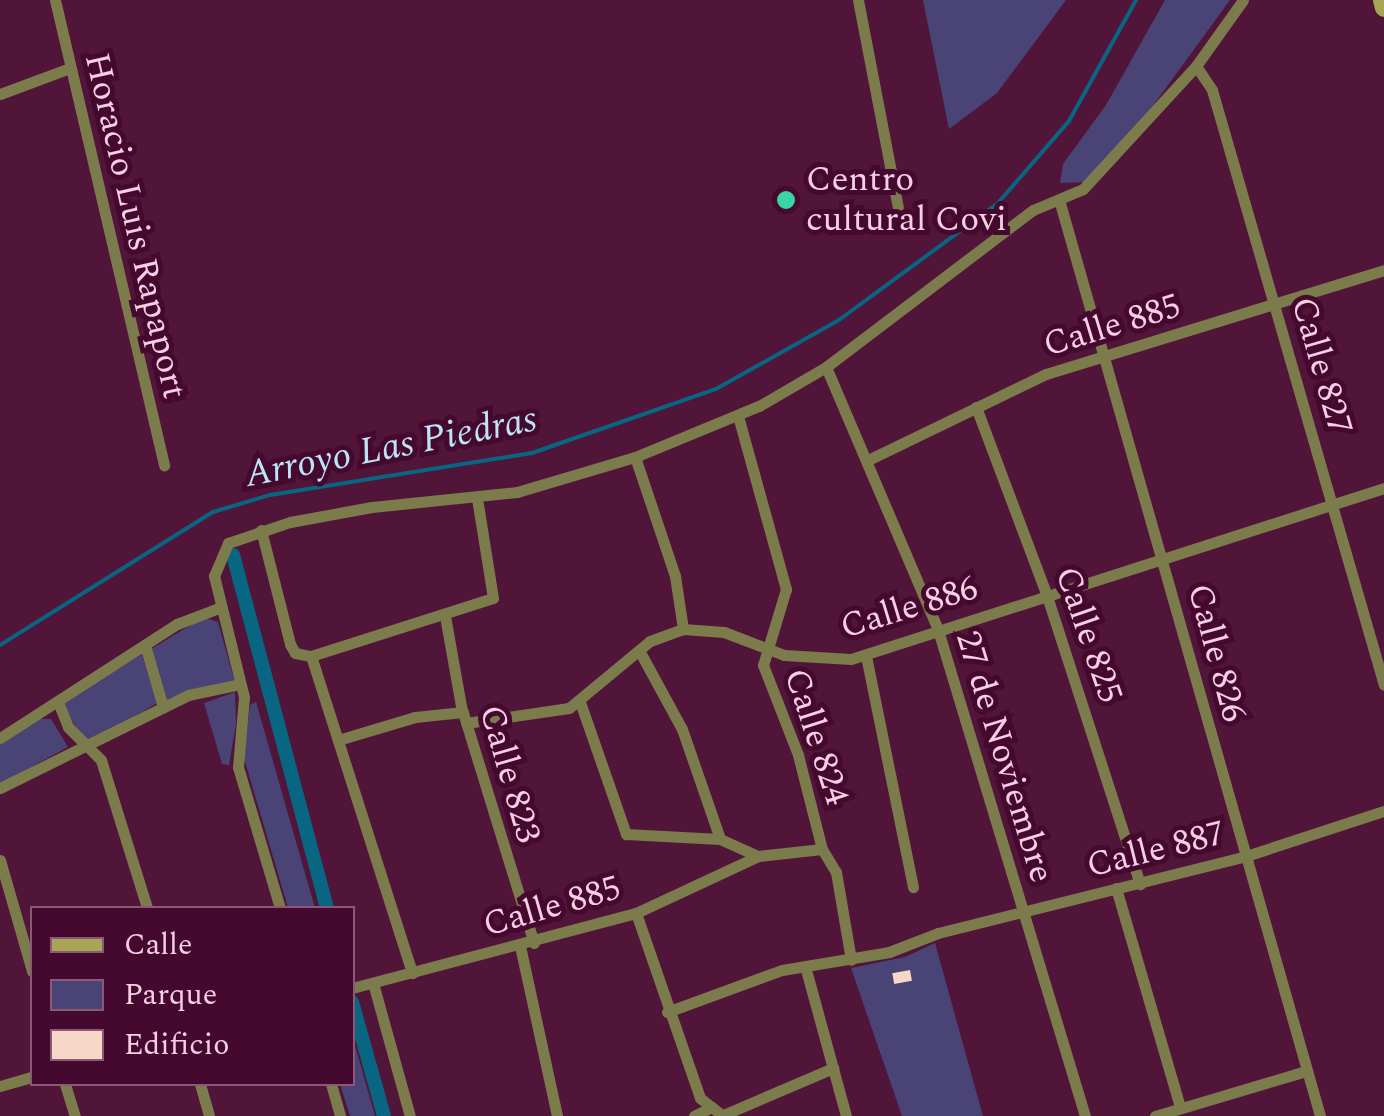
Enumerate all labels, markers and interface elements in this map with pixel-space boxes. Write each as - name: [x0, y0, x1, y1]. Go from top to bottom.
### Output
- street label: Horacio Luis Rapaport: [75, 49, 195, 403]
- place label: Centro cultural Covi: [806, 159, 1007, 241]
- marker: Centro cultural Covi: [775, 189, 797, 211]
- street label: Calle 885: [1038, 285, 1186, 367]
- street label: Calle 827: [1281, 292, 1361, 440]
- water label: Arroyo Las Piedras: [241, 397, 541, 499]
- street label: Calle 825: [1045, 561, 1131, 709]
- street label: Calle 886: [835, 567, 983, 649]
- street label: Calle 826: [1177, 579, 1255, 727]
- street label: 27 de Noviembre: [946, 626, 1062, 888]
- street label: Calle 824: [774, 663, 858, 811]
- street label: Calle 823: [469, 700, 549, 848]
- street label: Calle 887: [1082, 813, 1230, 887]
- street label: Calle 885: [478, 867, 626, 947]
- legend: [30, 906, 355, 1086]
- text: Calle: [124, 922, 192, 968]
- text: Parque: [124, 972, 217, 1018]
- text: Edificio: [124, 1022, 229, 1068]

